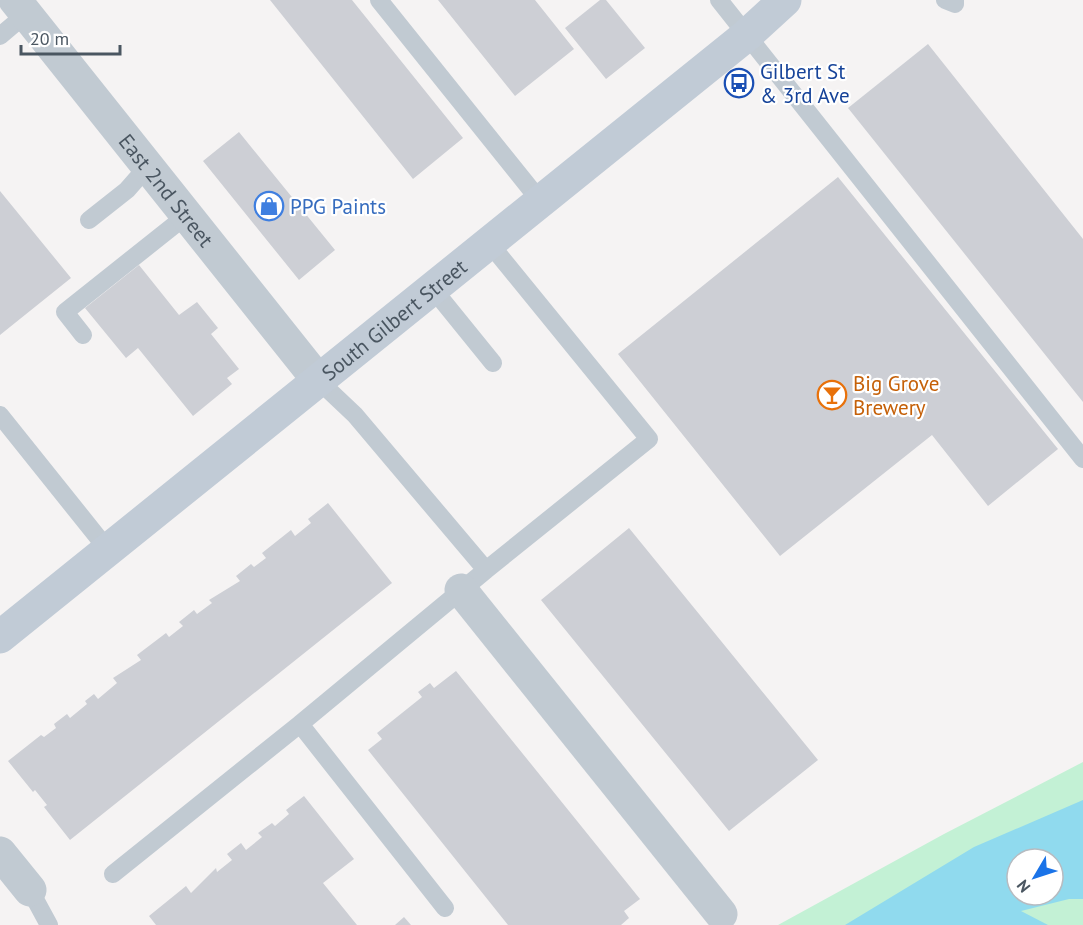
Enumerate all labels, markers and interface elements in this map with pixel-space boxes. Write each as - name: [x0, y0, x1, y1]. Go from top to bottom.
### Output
- scale bar: [21, 18, 120, 56]
- text: 20 m: [30, 27, 69, 50]
- place label: Gilbert St & 3rd Ave: [760, 58, 850, 109]
- bus stop icon: Gilbert St & 3rd Ave: [723, 67, 755, 99]
- street label: East 2nd Street: [113, 128, 220, 252]
- shop icon: PPG Paints: [253, 190, 285, 222]
- place label: PPG Paints: [290, 193, 386, 220]
- street label: South Gilbert Street: [316, 253, 472, 386]
- place label: Big Grove Brewery: [853, 370, 939, 421]
- bar icon: Big Grove Brewery: [816, 379, 848, 411]
- north arrow: [1005, 847, 1065, 907]
- text: N: [1012, 876, 1034, 897]

